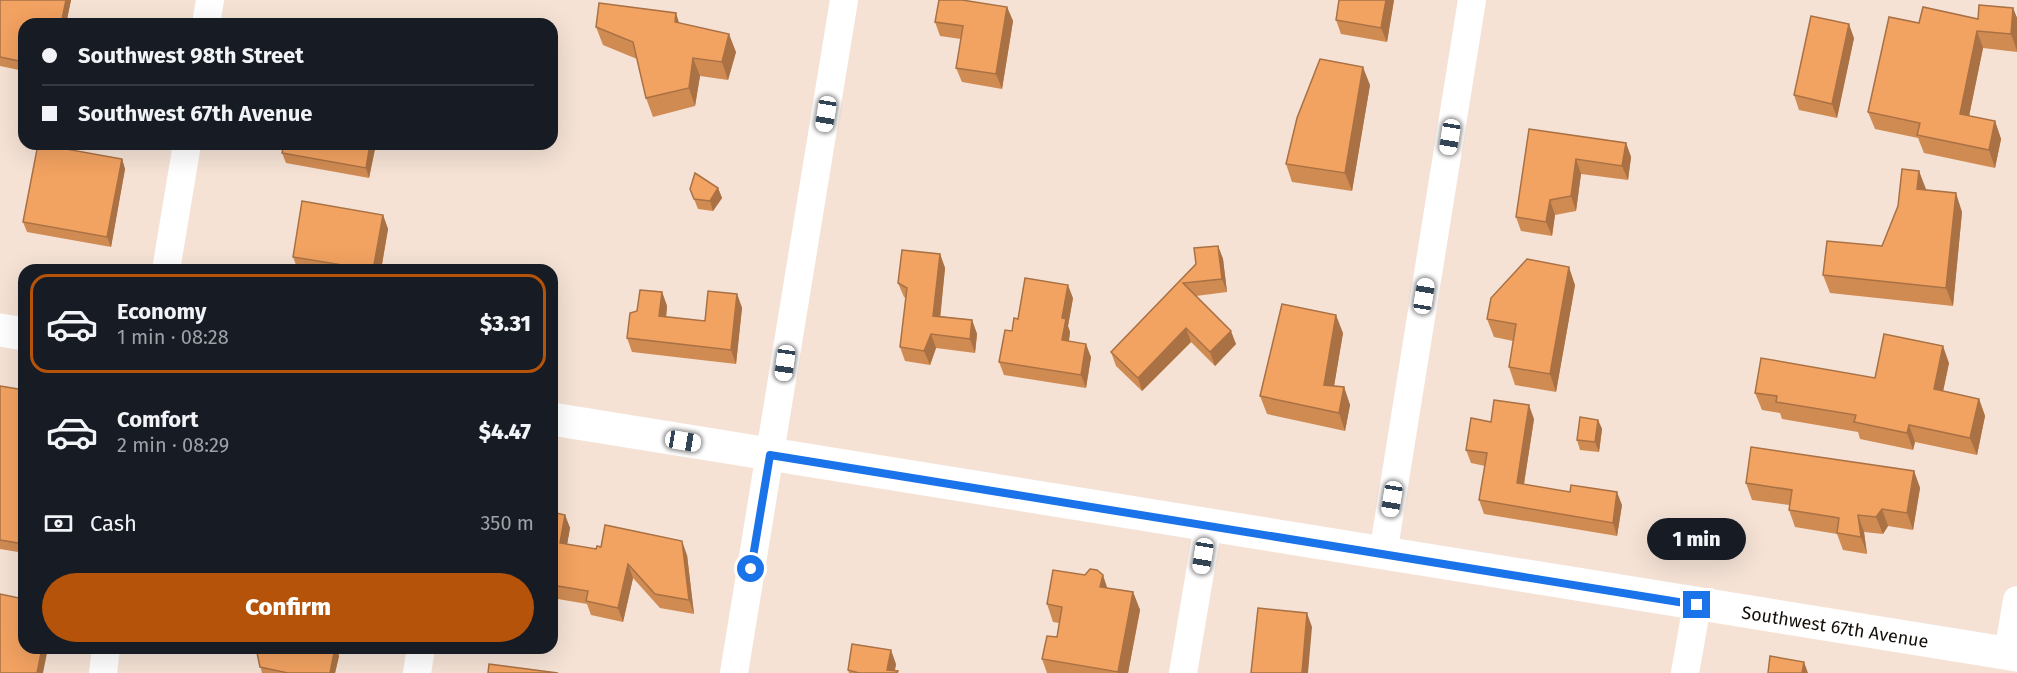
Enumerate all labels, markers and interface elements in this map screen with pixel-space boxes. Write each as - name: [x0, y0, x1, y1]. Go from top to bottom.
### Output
- text: Southwest 98th Street: [78, 42, 304, 69]
- car: [814, 95, 838, 133]
- text: Southwest 67th Avenue: [78, 100, 312, 127]
- car: [1438, 118, 1462, 156]
- car: [1412, 277, 1436, 315]
- icon: car: [45, 297, 99, 351]
- text: Economy: [117, 298, 206, 325]
- text: $3.31: [480, 310, 531, 337]
- text: 1 min · 08:28: [117, 325, 229, 349]
- car: [774, 344, 796, 382]
- icon: car: [45, 405, 99, 459]
- text: Comfort: [117, 406, 198, 433]
- text: $4.47: [479, 418, 531, 445]
- car: [664, 429, 702, 453]
- text: 2 min · 08:29: [117, 433, 229, 457]
- car: [1380, 480, 1404, 518]
- icon: cash: [42, 507, 75, 540]
- text: Cash: [90, 510, 137, 537]
- text: 350 m: [480, 511, 534, 535]
- callout: 1 min: [1648, 518, 1746, 560]
- text: 1 min: [1673, 527, 1720, 551]
- car: [1191, 537, 1215, 575]
- route start: [737, 555, 764, 582]
- button: Confirm: [42, 573, 534, 642]
- route end: [1683, 591, 1710, 618]
- street label: Southwest 67th Avenue: [1740, 601, 1930, 653]

